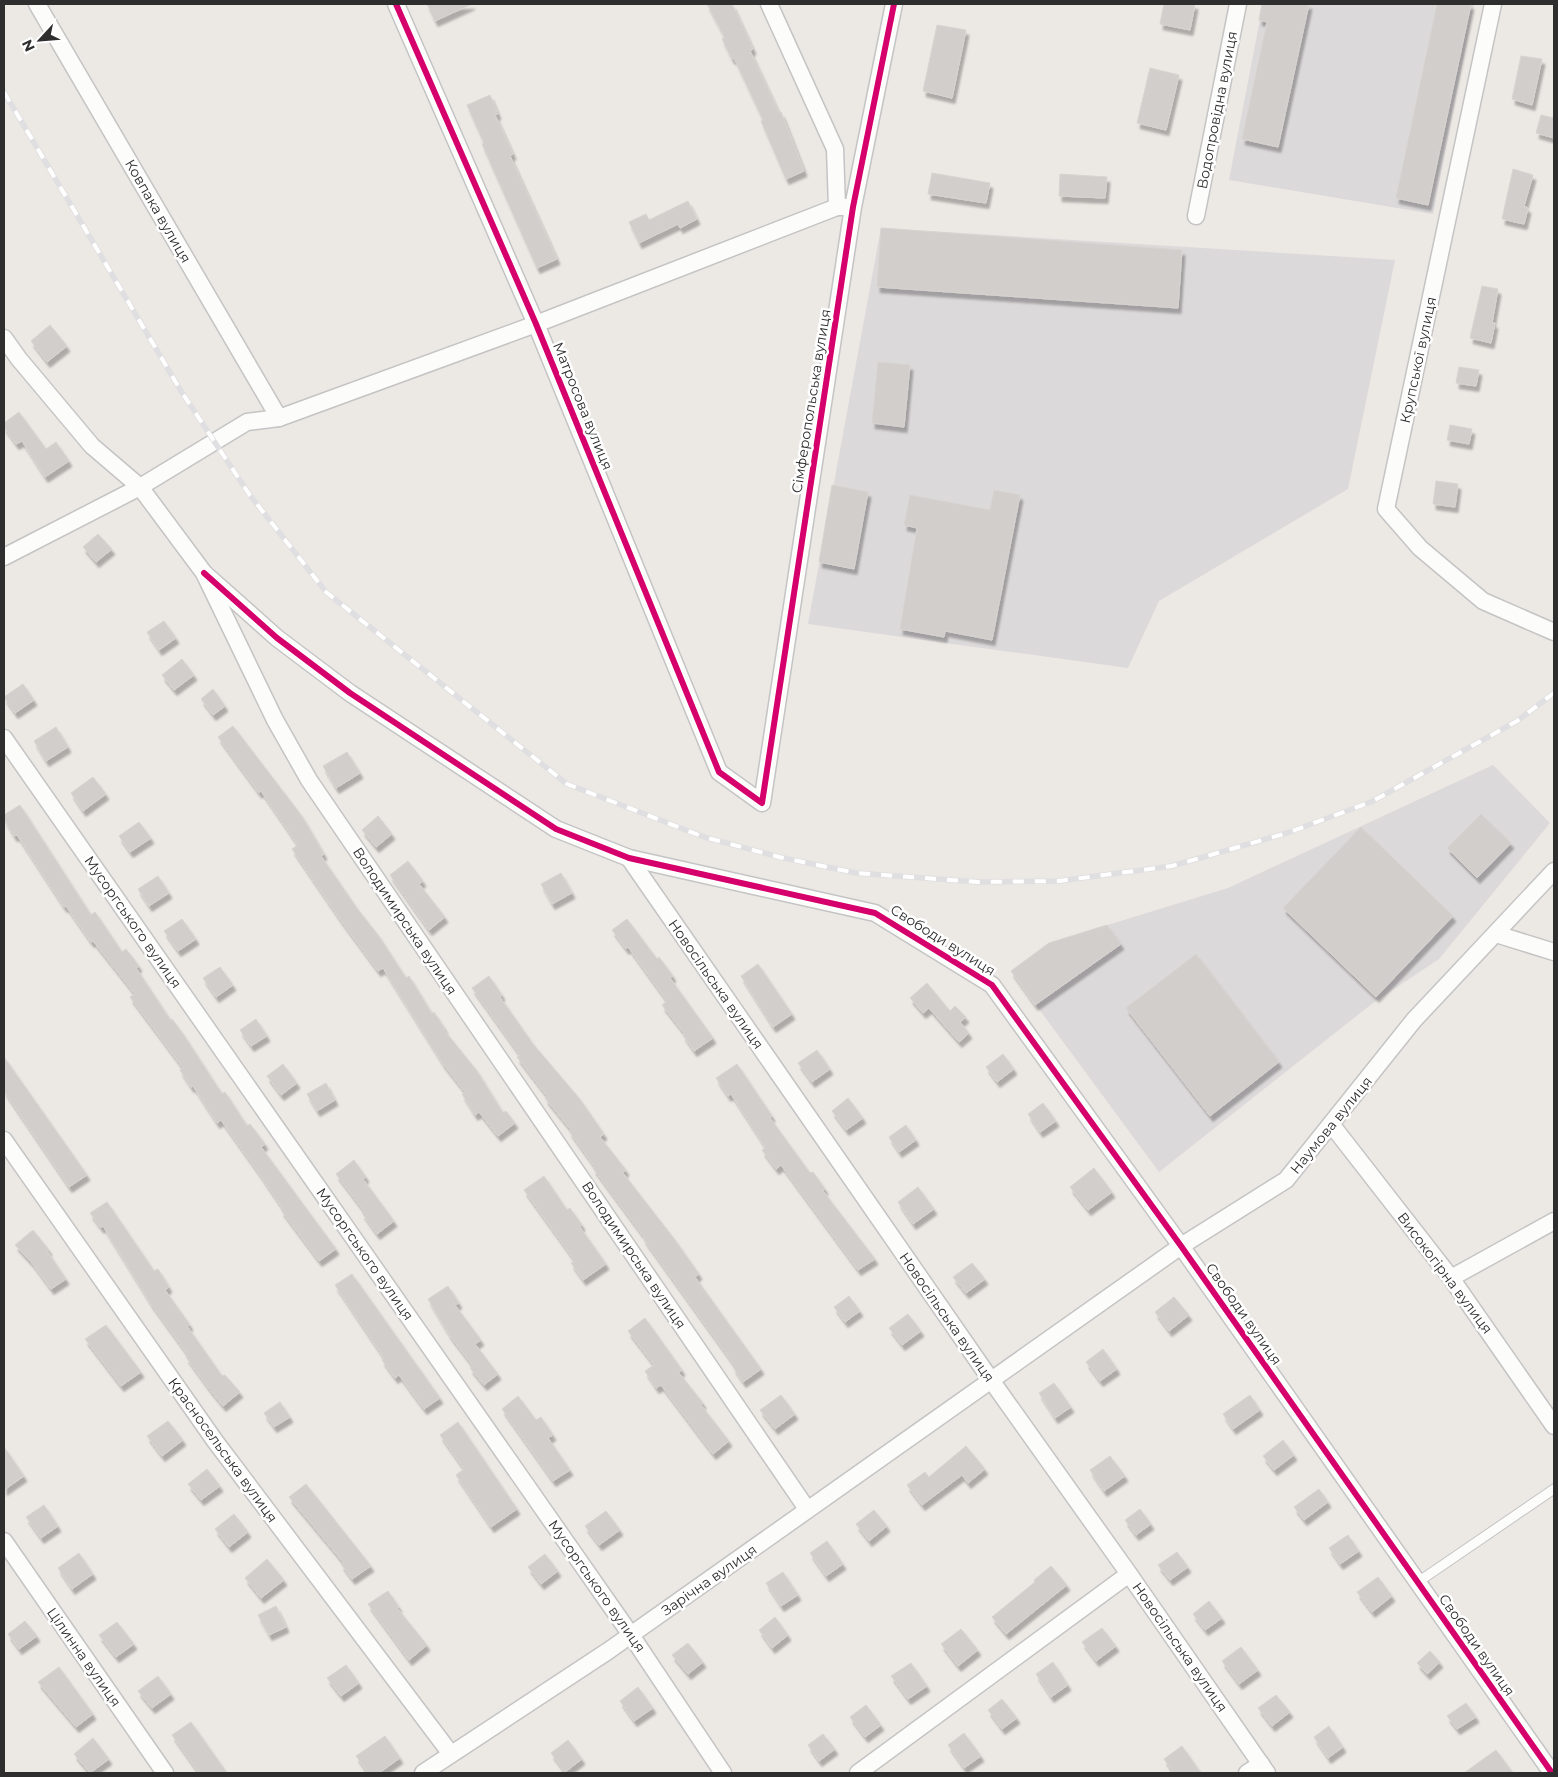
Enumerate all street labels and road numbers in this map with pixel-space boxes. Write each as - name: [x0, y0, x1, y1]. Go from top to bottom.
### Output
- street label: Водопровідна вулиця: [1193, 29, 1241, 191]
- street label: Ковпака вулиця: [121, 156, 195, 266]
- street label: Крупської вулиця: [1396, 295, 1440, 425]
- street label: Сімферопольська вулиця: [788, 308, 834, 494]
- street label: Матросова вулиця: [549, 339, 617, 473]
- street label: Володимирська вулиця: [349, 844, 461, 998]
- street label: Мусоргського вулиця: [80, 852, 186, 992]
- street label: Свободи вулиця: [887, 900, 999, 980]
- street label: Новосільська вулиця: [664, 916, 768, 1052]
- street label: Наумова вулиця: [1286, 1073, 1376, 1177]
- street label: Володимирська вулиця: [578, 1178, 690, 1332]
- street label: Мусоргського вулиця: [312, 1184, 418, 1324]
- street label: Високогірна вулиця: [1393, 1209, 1497, 1337]
- street label: Новосільська вулиця: [895, 1249, 999, 1385]
- street label: Свободи вулиця: [1202, 1259, 1286, 1369]
- street label: Красносельська вулиця: [164, 1374, 282, 1526]
- street label: Мусоргського вулиця: [544, 1516, 650, 1656]
- street label: Зарічна вулиця: [658, 1540, 760, 1620]
- street label: Новосільська вулиця: [1128, 1579, 1232, 1715]
- street label: Свободи вулиця: [1435, 1590, 1519, 1700]
- street label: Цілинна вулиця: [43, 1604, 125, 1710]

